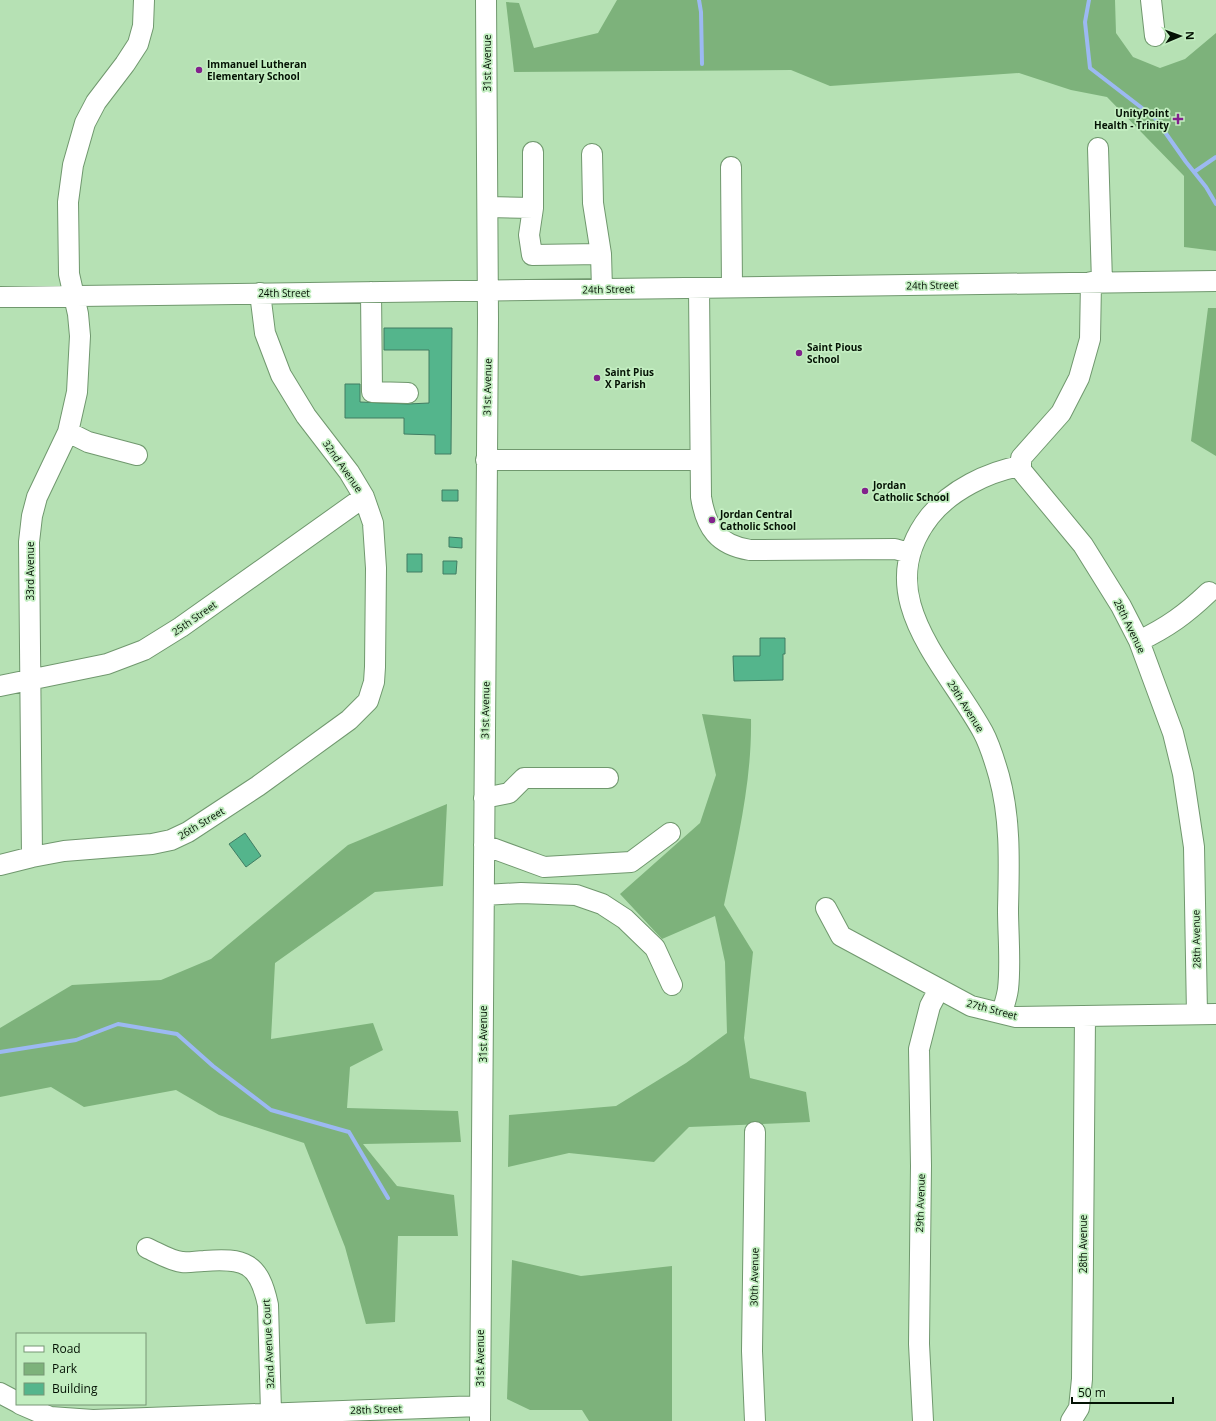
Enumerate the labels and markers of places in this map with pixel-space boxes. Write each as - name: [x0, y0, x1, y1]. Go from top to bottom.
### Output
- place label: Immanuel Lutheran Elementary School: [207, 57, 307, 83]
- marker: Immanuel Lutheran Elementary School: [194, 65, 204, 75]
- place label: UnityPoint Health - Trinity: [1094, 106, 1170, 132]
- marker: UnityPoint Health - Trinity: [1172, 113, 1184, 125]
- place label: Saint Pious School: [807, 340, 862, 366]
- marker: Saint Pious School: [794, 348, 804, 358]
- place label: Saint Pius X Parish: [605, 365, 654, 391]
- marker: Saint Pius X Parish: [592, 373, 602, 383]
- place label: Jordan Catholic School: [872, 478, 949, 504]
- marker: Jordan Catholic School: [860, 486, 870, 496]
- place label: Jordan Central Catholic School: [719, 507, 796, 533]
- marker: Jordan Central Catholic School: [707, 515, 717, 525]

